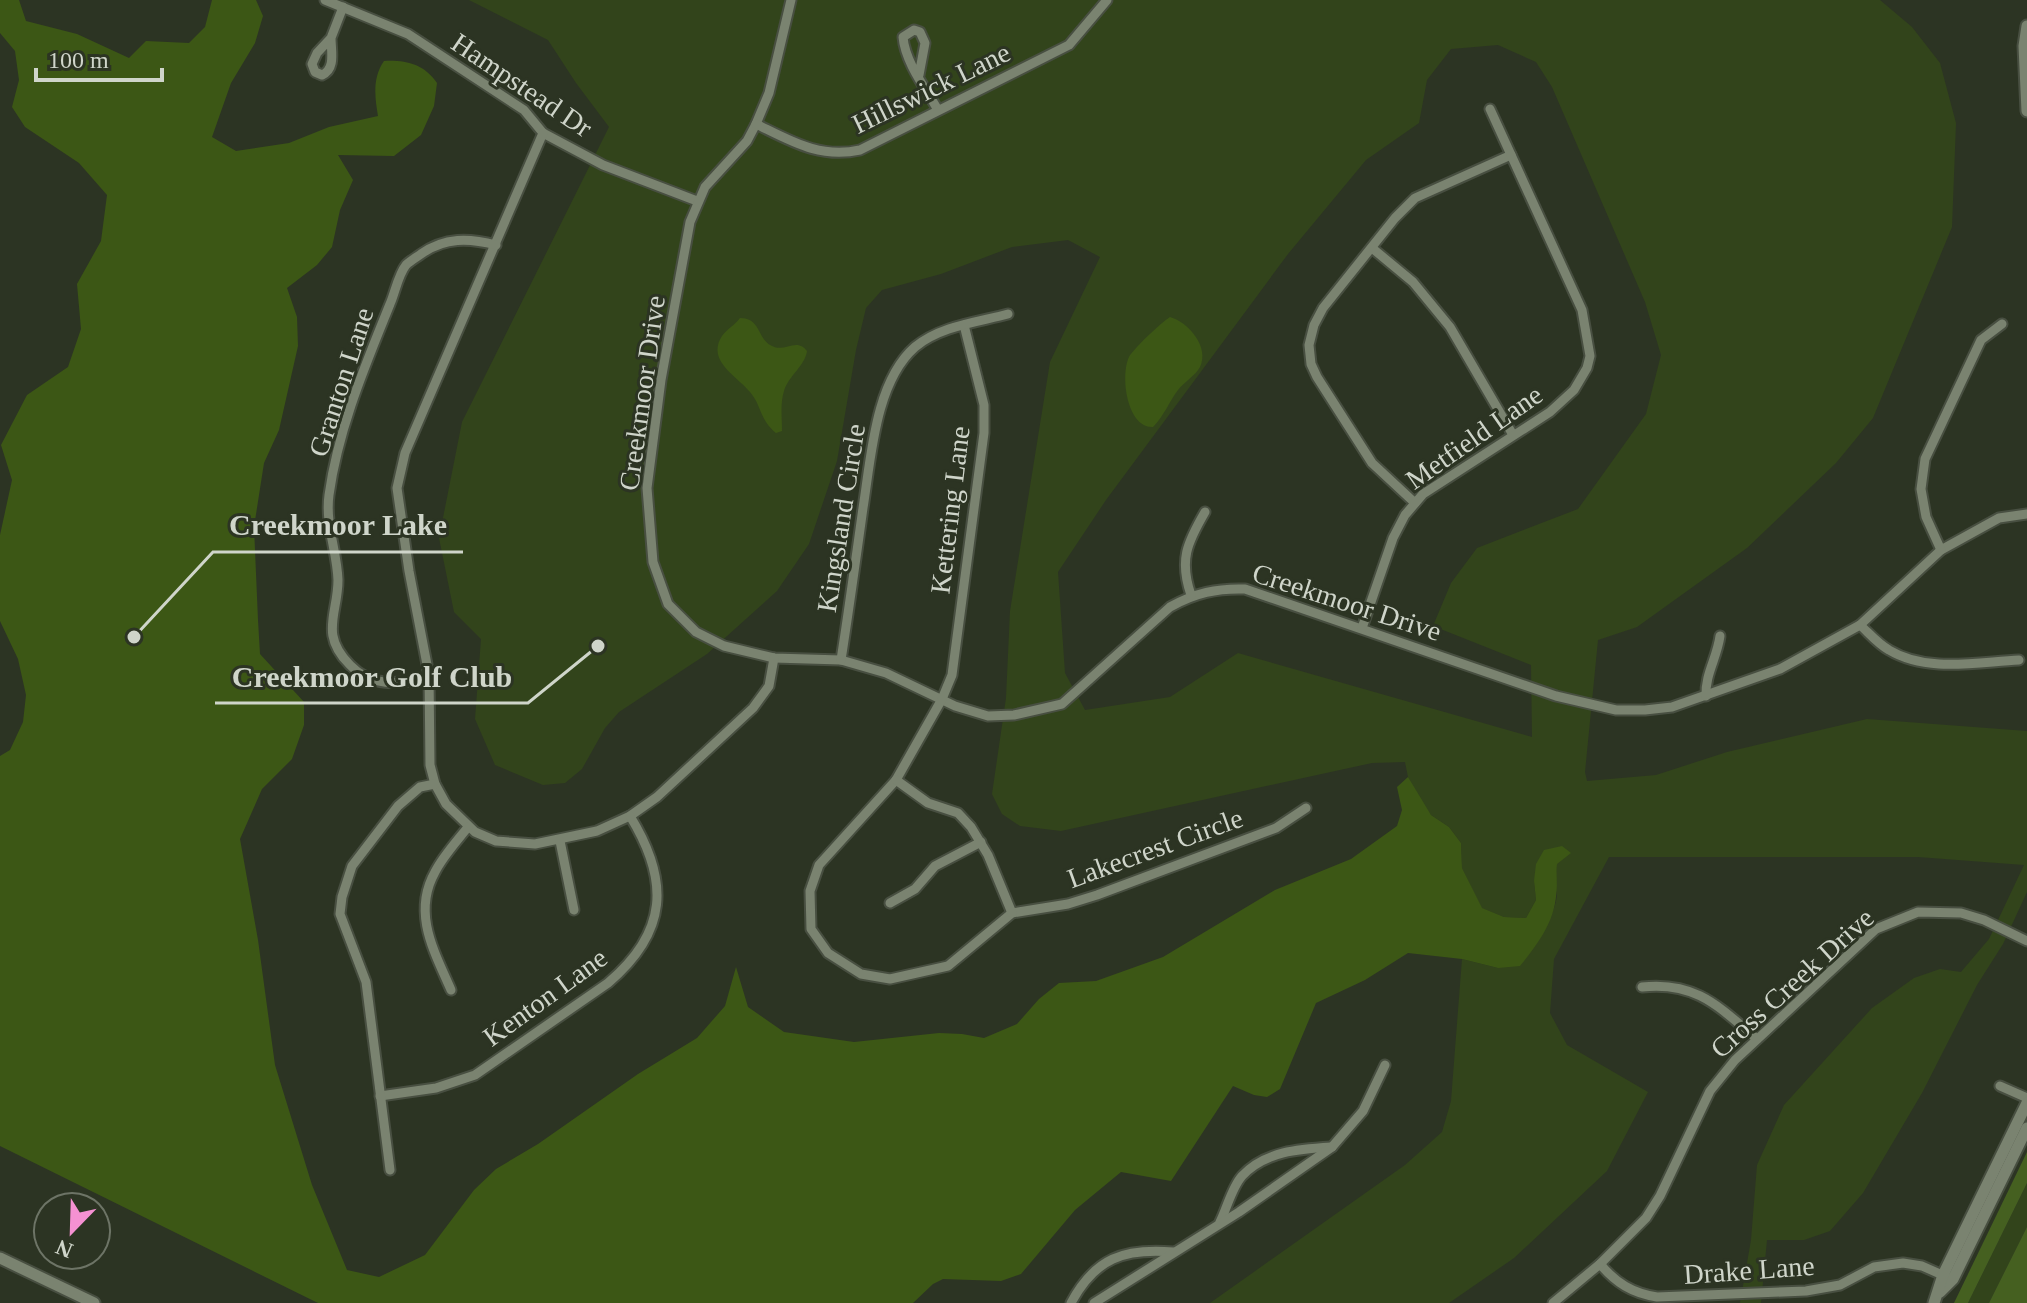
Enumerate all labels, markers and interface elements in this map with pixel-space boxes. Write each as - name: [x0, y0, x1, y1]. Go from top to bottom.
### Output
- street label: Hampstead Dr: [446, 27, 599, 144]
- scale bar: [36, 32, 162, 82]
- street label: Hillswick Lane: [847, 36, 1015, 140]
- text: 100 m: [48, 47, 109, 73]
- street label: Creekmoor Drive: [613, 293, 671, 493]
- street label: Granton Lane: [302, 304, 380, 460]
- street label: Metfield Lane: [1400, 379, 1548, 495]
- street label: Kingsland Circle: [811, 421, 871, 615]
- street label: Kettering Lane: [924, 424, 976, 596]
- callout: Creekmoor Lake: [213, 498, 463, 552]
- text: Creekmoor Lake: [229, 508, 447, 541]
- street label: Creekmoor Drive: [1249, 557, 1445, 647]
- callout: Creekmoor Golf Club: [215, 649, 528, 703]
- text: Creekmoor Golf Club: [232, 660, 512, 693]
- street label: Lakecrest Circle: [1063, 802, 1247, 894]
- street label: Cross Creek Drive: [1704, 902, 1880, 1064]
- street label: Kenton Lane: [477, 942, 613, 1052]
- north arrow: [32, 1191, 112, 1271]
- text: N: [52, 1234, 77, 1264]
- street label: Drake Lane: [1682, 1250, 1816, 1290]

